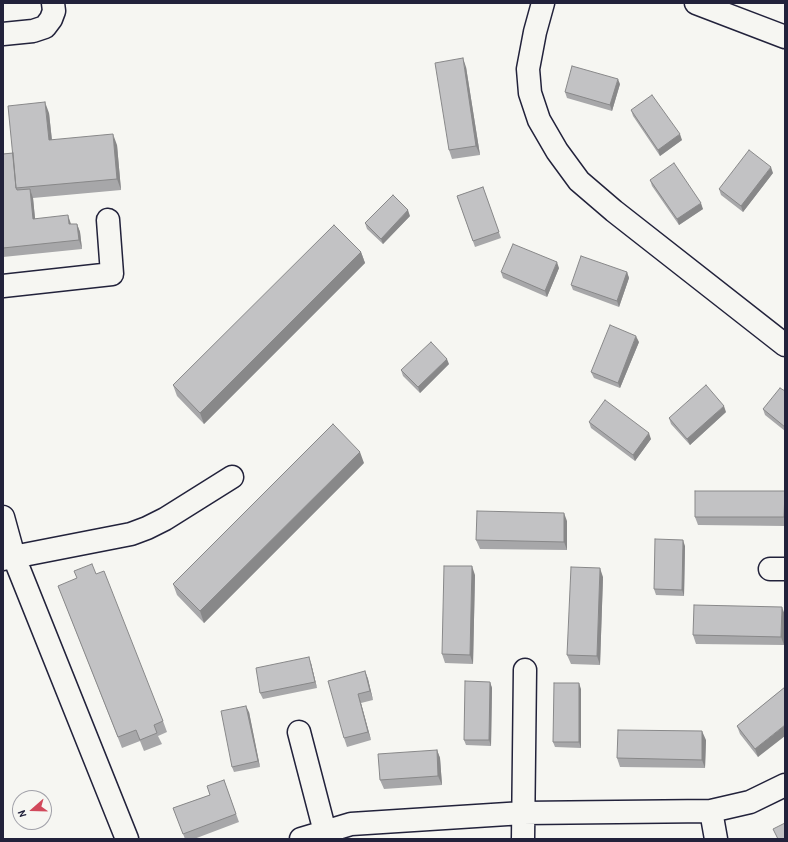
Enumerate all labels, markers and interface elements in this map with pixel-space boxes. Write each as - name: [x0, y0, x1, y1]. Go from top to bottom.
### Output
- north arrow: [12, 790, 52, 830]
- text: N: [14, 809, 29, 819]

